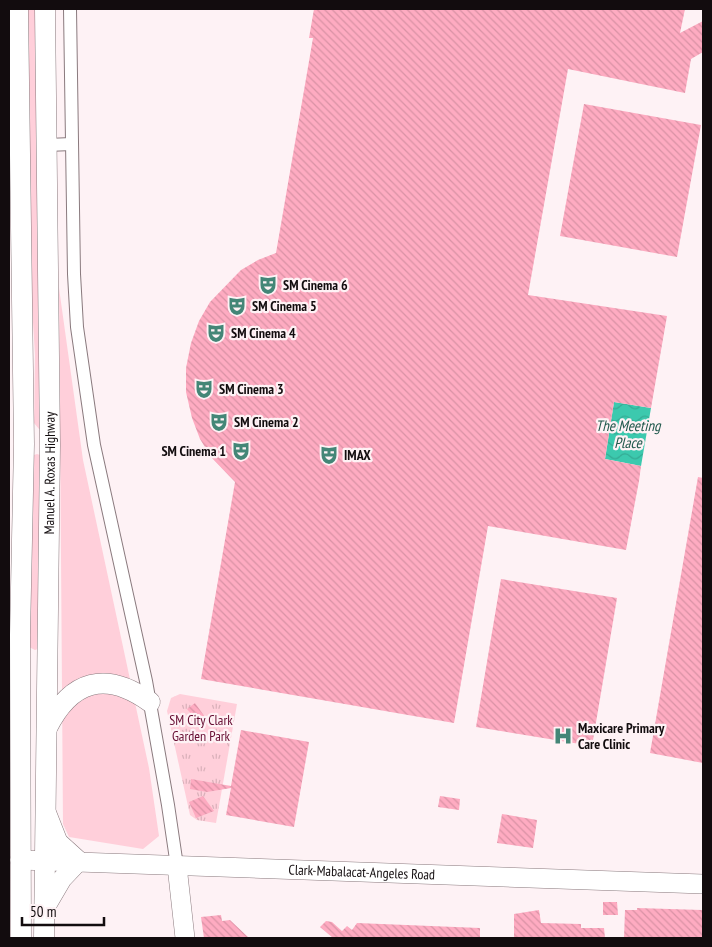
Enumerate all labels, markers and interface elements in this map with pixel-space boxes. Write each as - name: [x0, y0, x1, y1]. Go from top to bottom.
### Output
- theatre icon: SM Cinema 6: [257, 274, 279, 296]
- place label: SM Cinema 6: [283, 276, 348, 294]
- theatre icon: SM Cinema 5: [226, 295, 248, 317]
- place label: SM Cinema 5: [252, 297, 317, 315]
- theatre icon: SM Cinema 4: [205, 322, 227, 344]
- place label: SM Cinema 4: [231, 324, 296, 342]
- theatre icon: SM Cinema 3: [193, 378, 215, 400]
- place label: SM Cinema 3: [219, 380, 284, 398]
- street label: Manuel A. Roxas Highway: [40, 411, 59, 535]
- theatre icon: SM Cinema 2: [208, 411, 230, 433]
- place label: SM Cinema 2: [234, 413, 299, 431]
- water label: The Meeting Place: [596, 416, 662, 452]
- theatre icon: SM Cinema 1: [230, 440, 252, 462]
- place label: SM Cinema 1: [161, 442, 226, 460]
- theatre icon: IMAX: [318, 444, 340, 466]
- place label: IMAX: [344, 446, 371, 464]
- park label: SM City Clark Garden Park: [169, 711, 233, 745]
- place label: Maxicare Primary Care Clinic: [578, 719, 665, 753]
- hospital icon: Maxicare Primary Care Clinic: [552, 725, 574, 747]
- street label: Clark-Mabalacat-Angeles Road: [288, 860, 435, 884]
- scale bar: [22, 894, 105, 926]
- text: 50 m: [30, 902, 56, 921]

